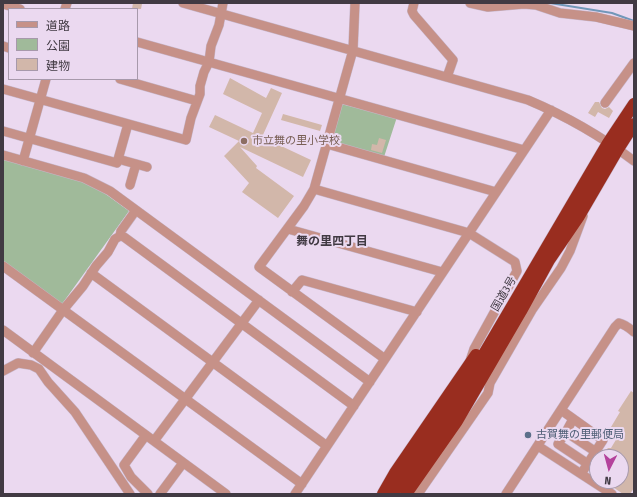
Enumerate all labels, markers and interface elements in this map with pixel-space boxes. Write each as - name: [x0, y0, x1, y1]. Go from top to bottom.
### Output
- legend: [8, 8, 138, 80]
- text: 道路: [46, 19, 70, 33]
- text: 公園: [46, 39, 70, 53]
- text: 建物: [46, 59, 70, 73]
- place label: 市立舞の里小学校: [252, 134, 340, 148]
- marker: 市立舞の里小学校: [239, 136, 249, 146]
- district label: 舞の里四丁目: [296, 235, 368, 249]
- street label: 国道3号: [489, 274, 519, 314]
- place label: 古賀舞の里郵便局: [536, 428, 624, 442]
- marker: 古賀舞の里郵便局: [523, 430, 533, 440]
- north arrow: [589, 449, 629, 489]
- text: N: [604, 474, 612, 487]

